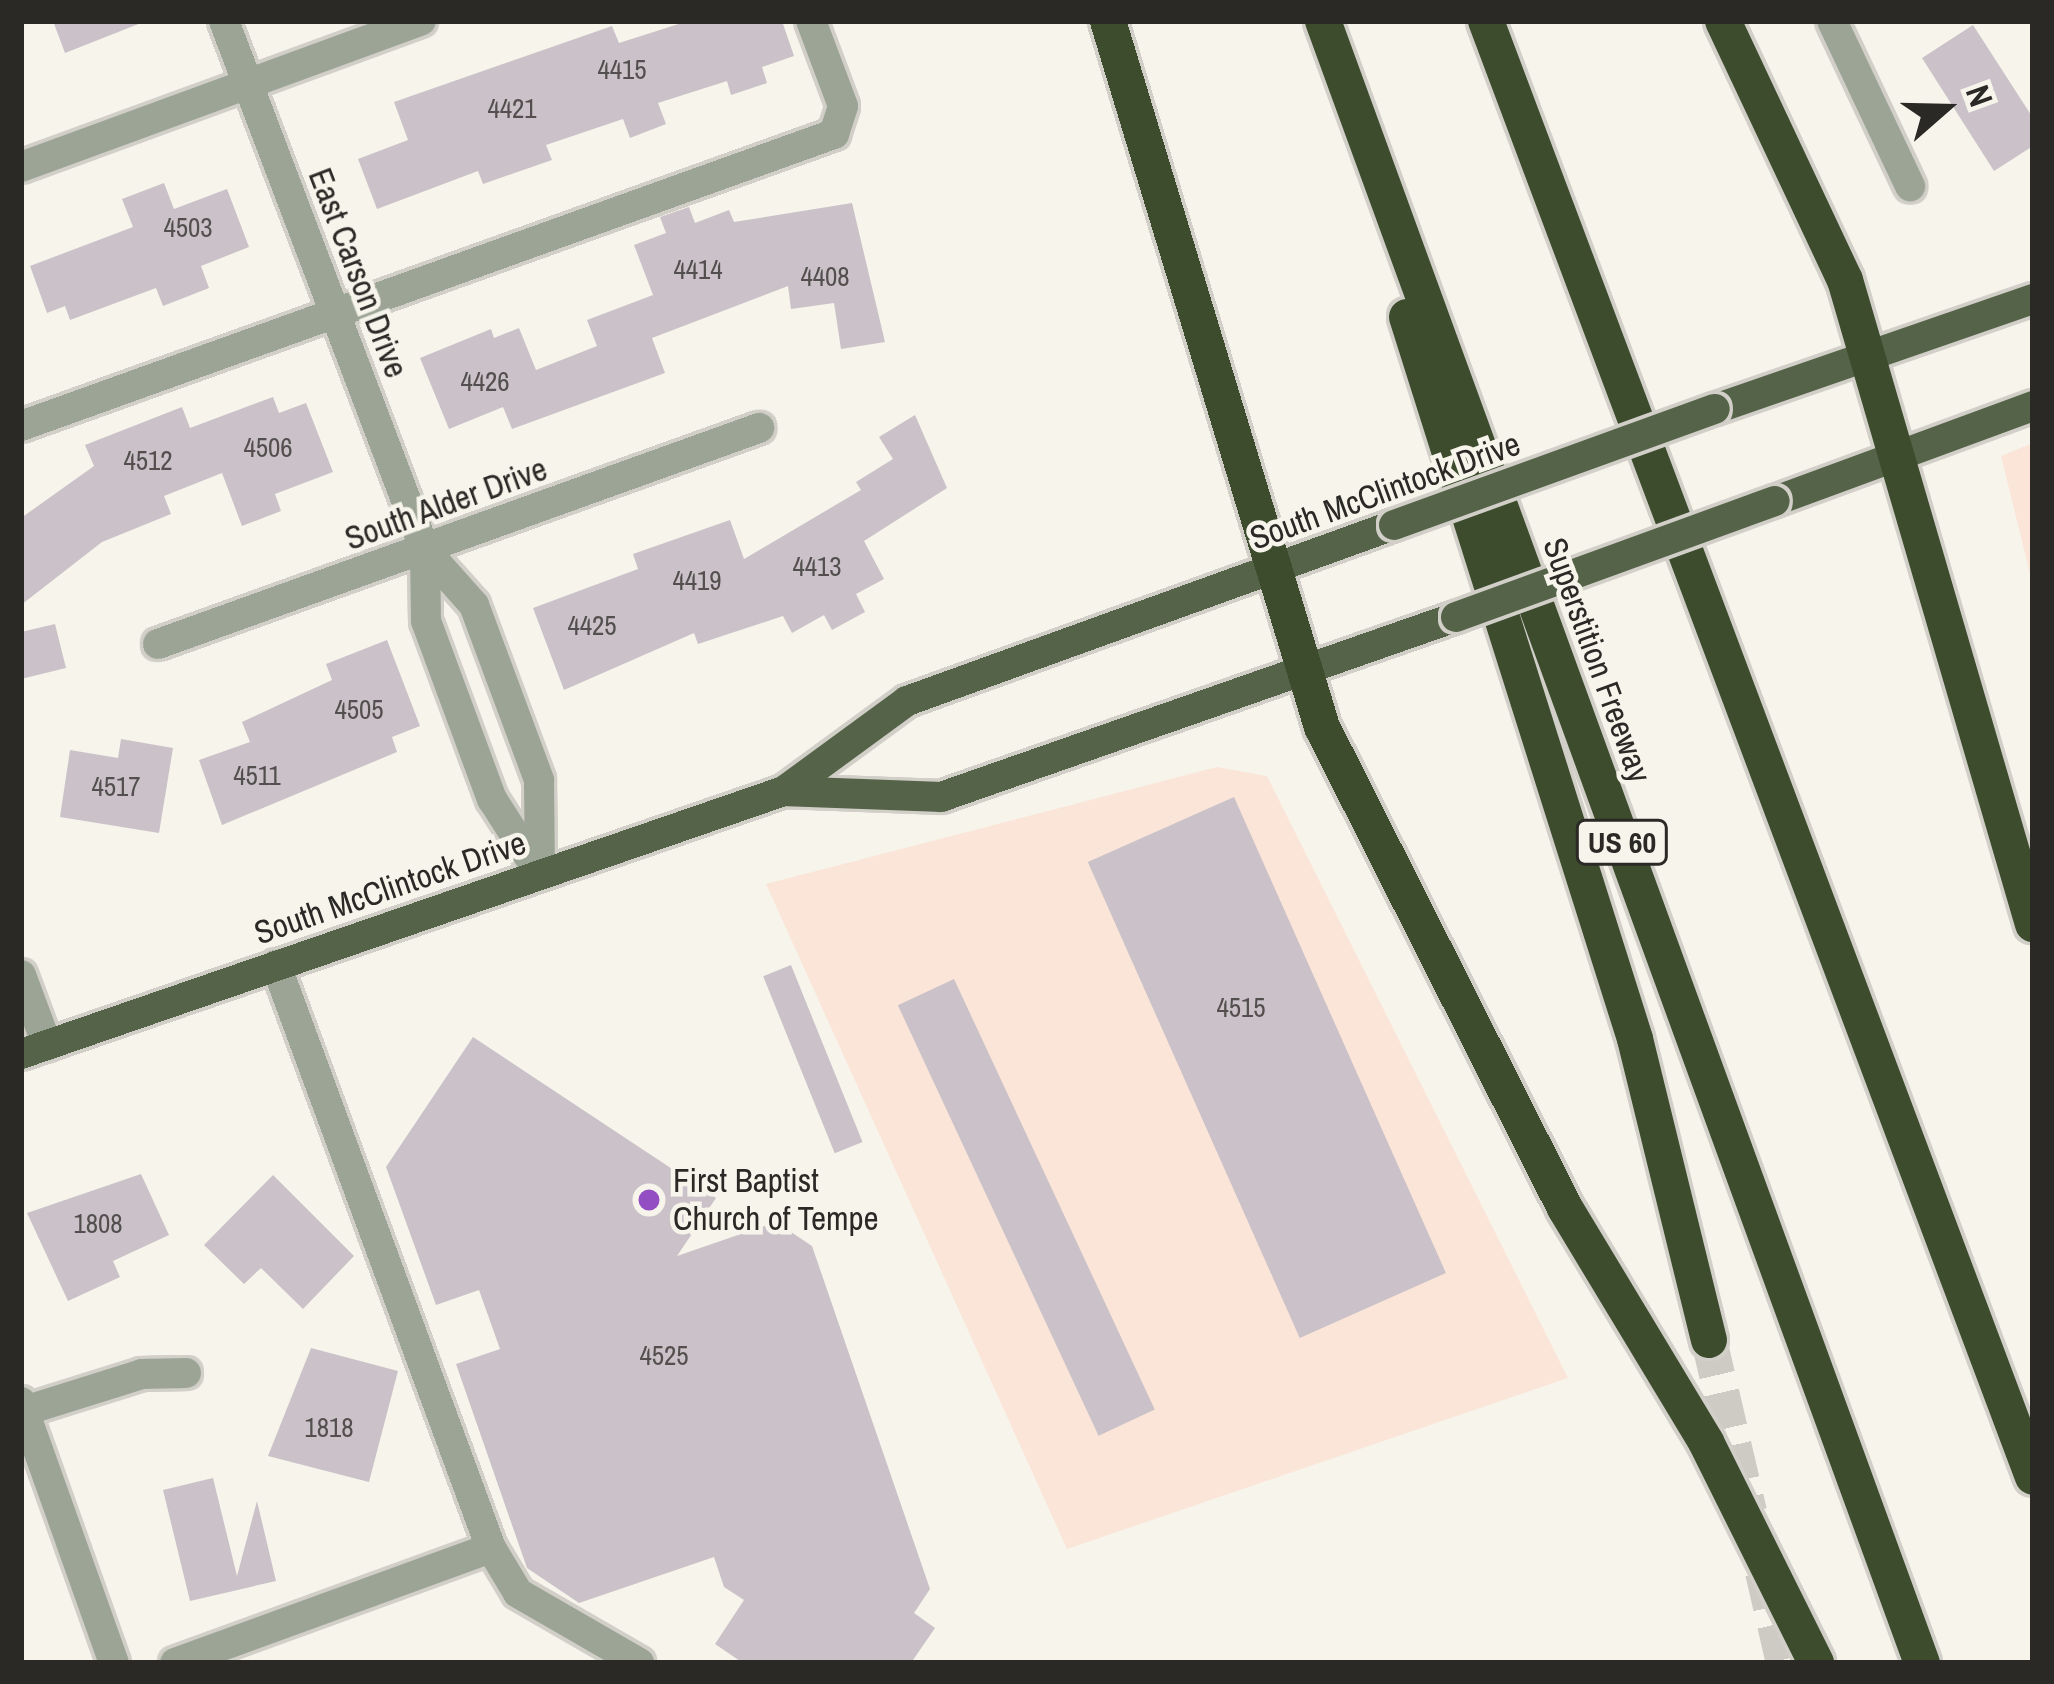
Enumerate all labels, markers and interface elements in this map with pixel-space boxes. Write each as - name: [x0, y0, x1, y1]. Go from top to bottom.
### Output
- north arrow: [1886, 48, 2006, 168]
- house number: 4415: [597, 54, 647, 86]
- text: N: [1956, 79, 2004, 112]
- house number: 4421: [487, 93, 537, 125]
- street label: East Carson Drive: [300, 163, 416, 383]
- house number: 4503: [163, 212, 213, 244]
- house number: 4414: [673, 254, 723, 286]
- house number: 4408: [800, 261, 850, 293]
- house number: 4426: [460, 366, 510, 398]
- street label: South McClintock Drive: [1245, 424, 1525, 558]
- house number: 4506: [243, 432, 293, 464]
- house number: 4512: [123, 445, 173, 477]
- street label: South Alder Drive: [339, 449, 553, 559]
- street label: Superstition Freeway: [1534, 532, 1660, 788]
- house number: 4413: [792, 551, 842, 583]
- house number: 4419: [672, 565, 722, 597]
- house number: 4425: [567, 610, 617, 642]
- house number: 4505: [334, 694, 384, 726]
- house number: 4511: [233, 760, 281, 792]
- house number: 4517: [91, 771, 141, 803]
- road number: US 60: [1574, 818, 1670, 866]
- street label: South McClintock Drive: [249, 823, 531, 953]
- house number: 4515: [1216, 992, 1266, 1024]
- place label: First Baptist Church of Tempe: [673, 1161, 879, 1239]
- marker: First Baptist Church of Tempe: [636, 1187, 662, 1213]
- house number: 1808: [73, 1208, 123, 1240]
- house number: 4525: [639, 1340, 689, 1372]
- house number: 1818: [304, 1412, 354, 1444]

